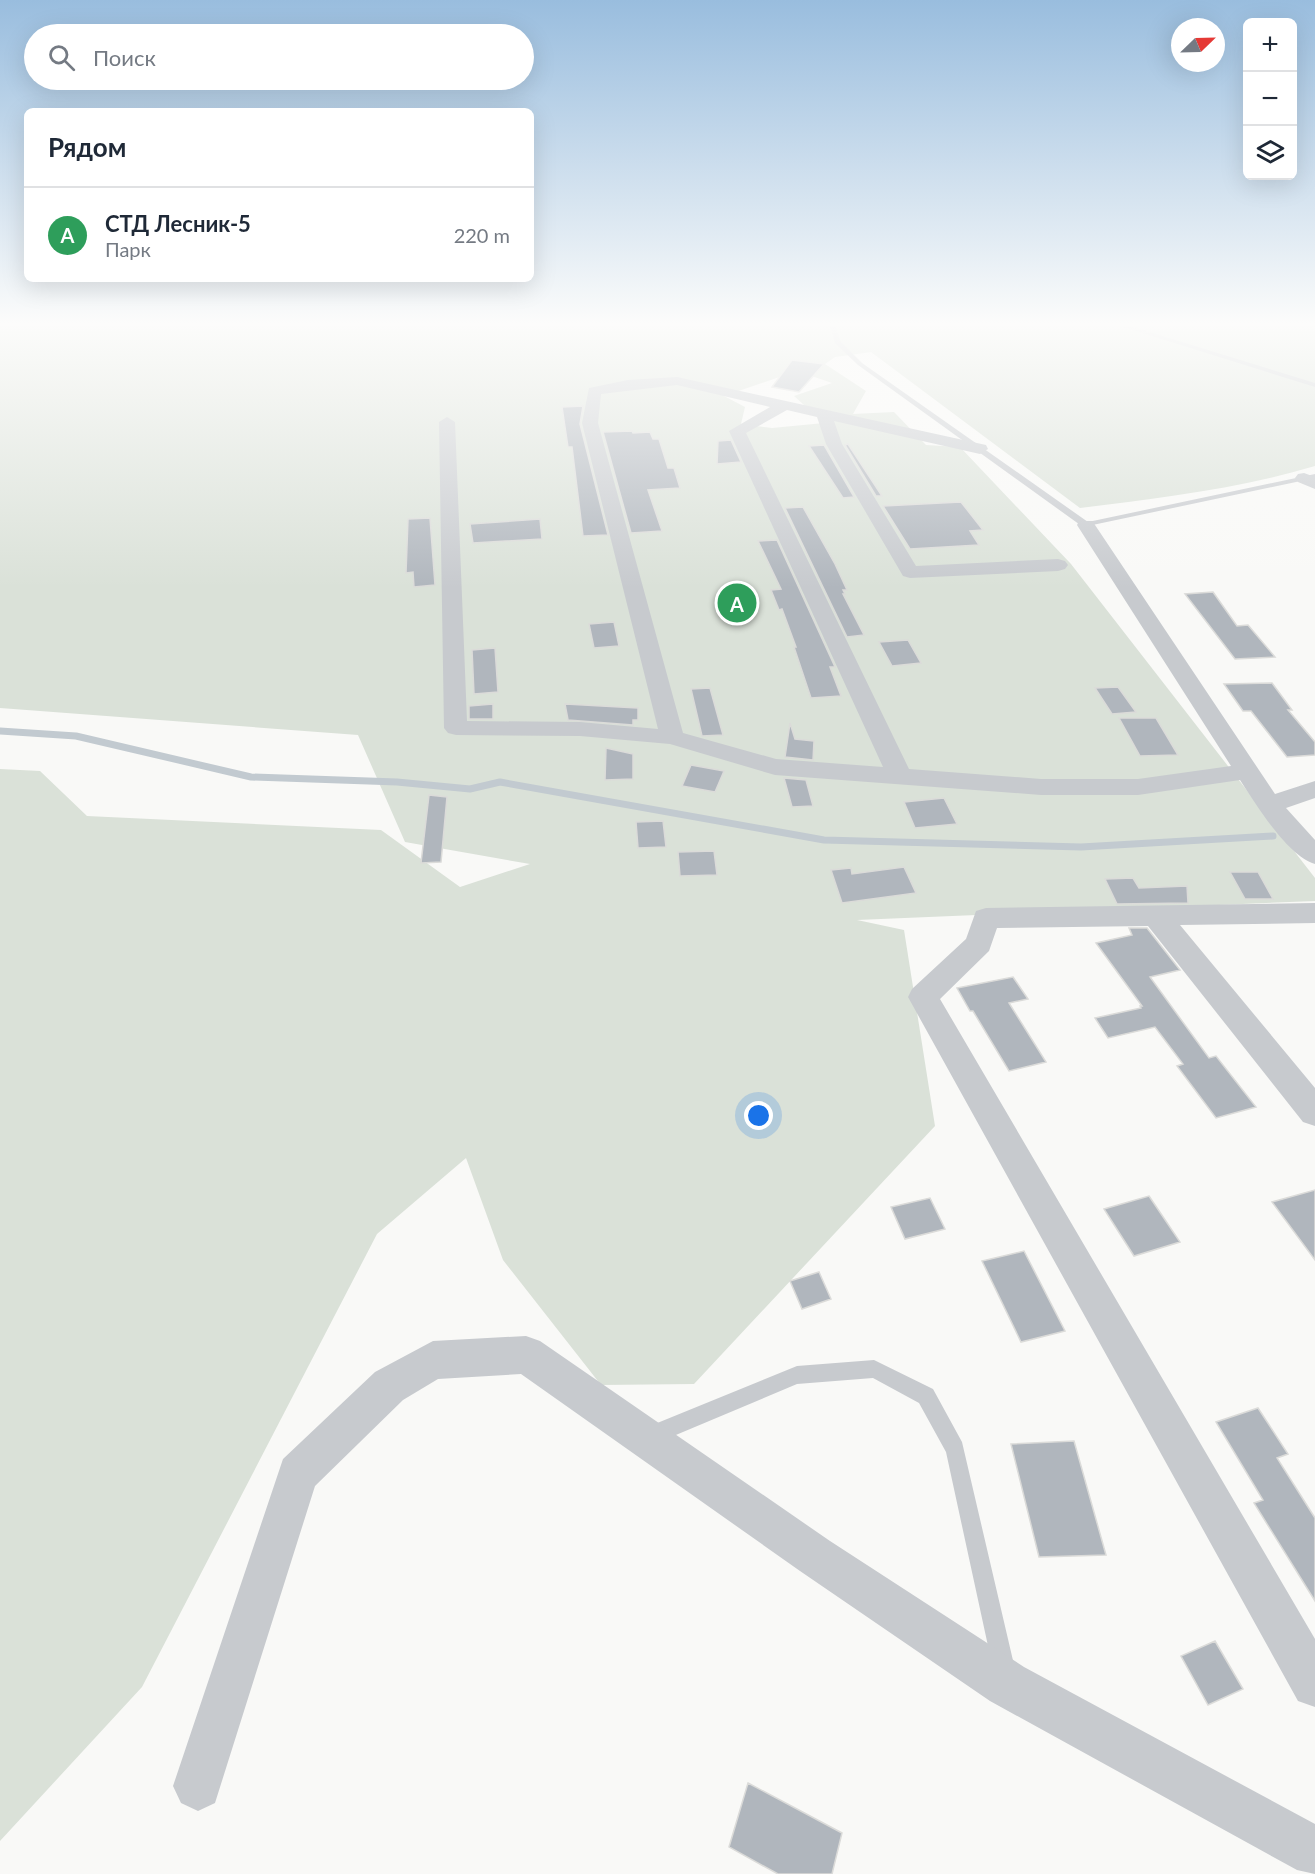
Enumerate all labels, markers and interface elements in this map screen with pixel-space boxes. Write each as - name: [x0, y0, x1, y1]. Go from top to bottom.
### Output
- north arrow: [1171, 18, 1225, 72]
- map controls: [1243, 18, 1297, 180]
- button: +: [1243, 18, 1297, 72]
- search box: [24, 24, 534, 90]
- icon: search: [45, 41, 78, 74]
- text: Поиск: [93, 44, 156, 71]
- button: −: [1243, 72, 1297, 126]
- button: layers: [1243, 126, 1297, 180]
- text: Рядом: [48, 131, 126, 163]
- text: СТД Лесник-5: [105, 210, 251, 237]
- text: A: [61, 223, 74, 247]
- text: 220 m: [454, 223, 510, 247]
- text: Парк: [105, 237, 151, 261]
- pin: A: [718, 580, 756, 626]
- your location: [744, 1101, 773, 1130]

